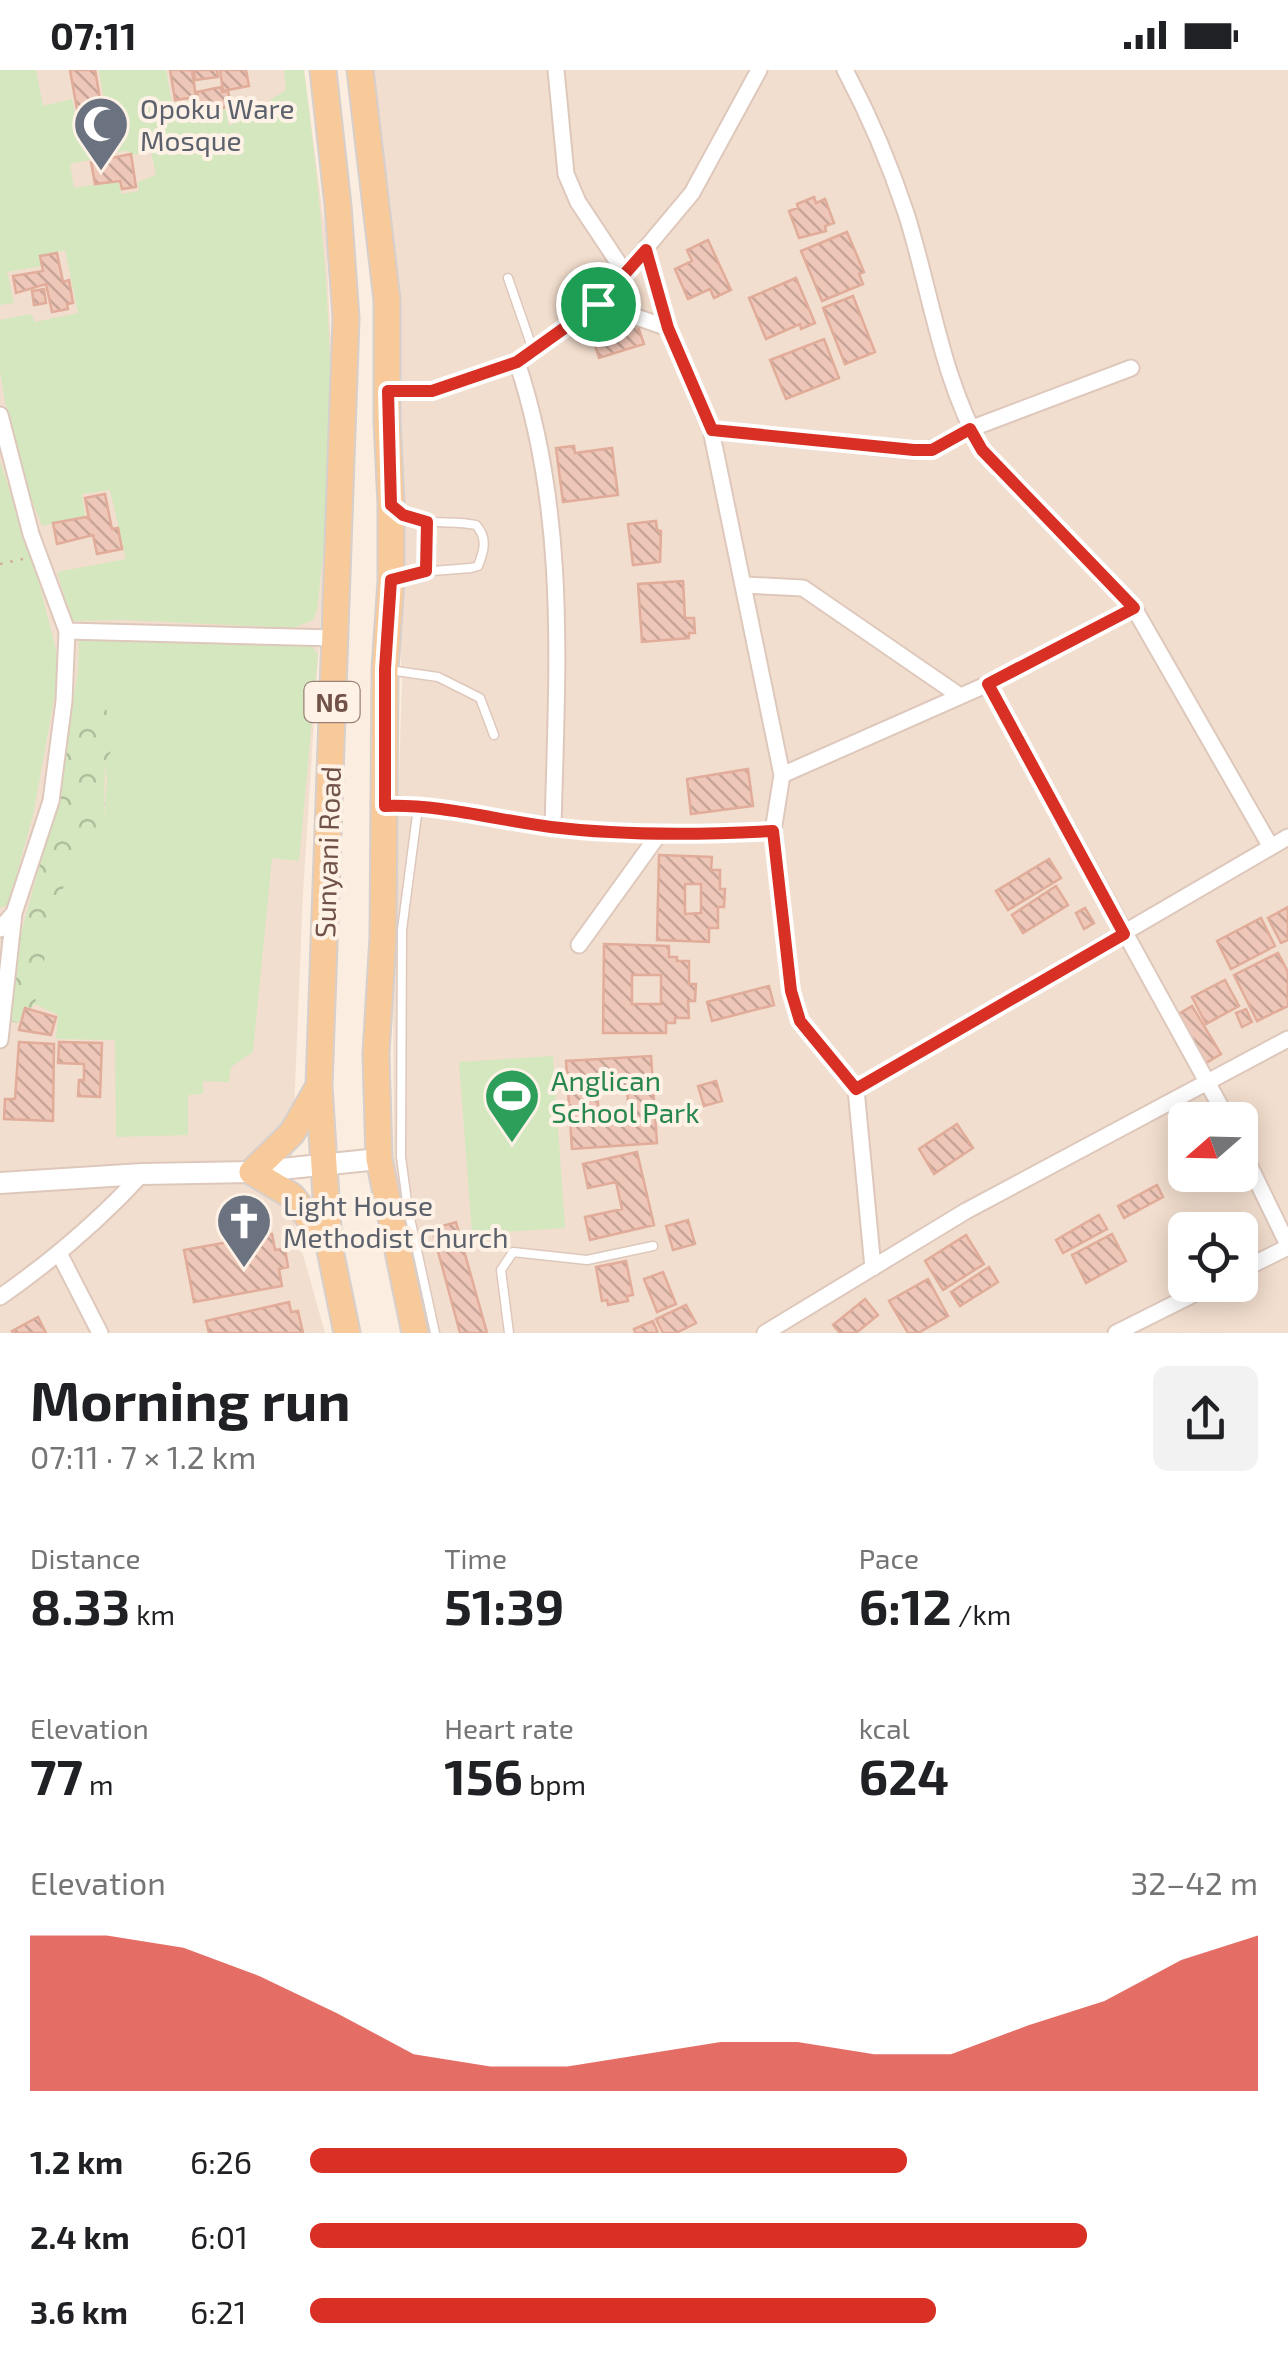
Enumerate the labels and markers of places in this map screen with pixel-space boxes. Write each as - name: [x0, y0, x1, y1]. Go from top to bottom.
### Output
- place label: Opoku Ware Mosque: [140, 91, 294, 157]
- mosque icon: Opoku Ware Mosque: [71, 94, 131, 173]
- pin: [556, 262, 641, 347]
- place label: Anglican School Park: [551, 1063, 700, 1129]
- sports icon: Anglican School Park: [482, 1066, 542, 1145]
- place label: Light House Methodist Church: [283, 1188, 509, 1254]
- church icon: Light House Methodist Church: [214, 1191, 274, 1270]

